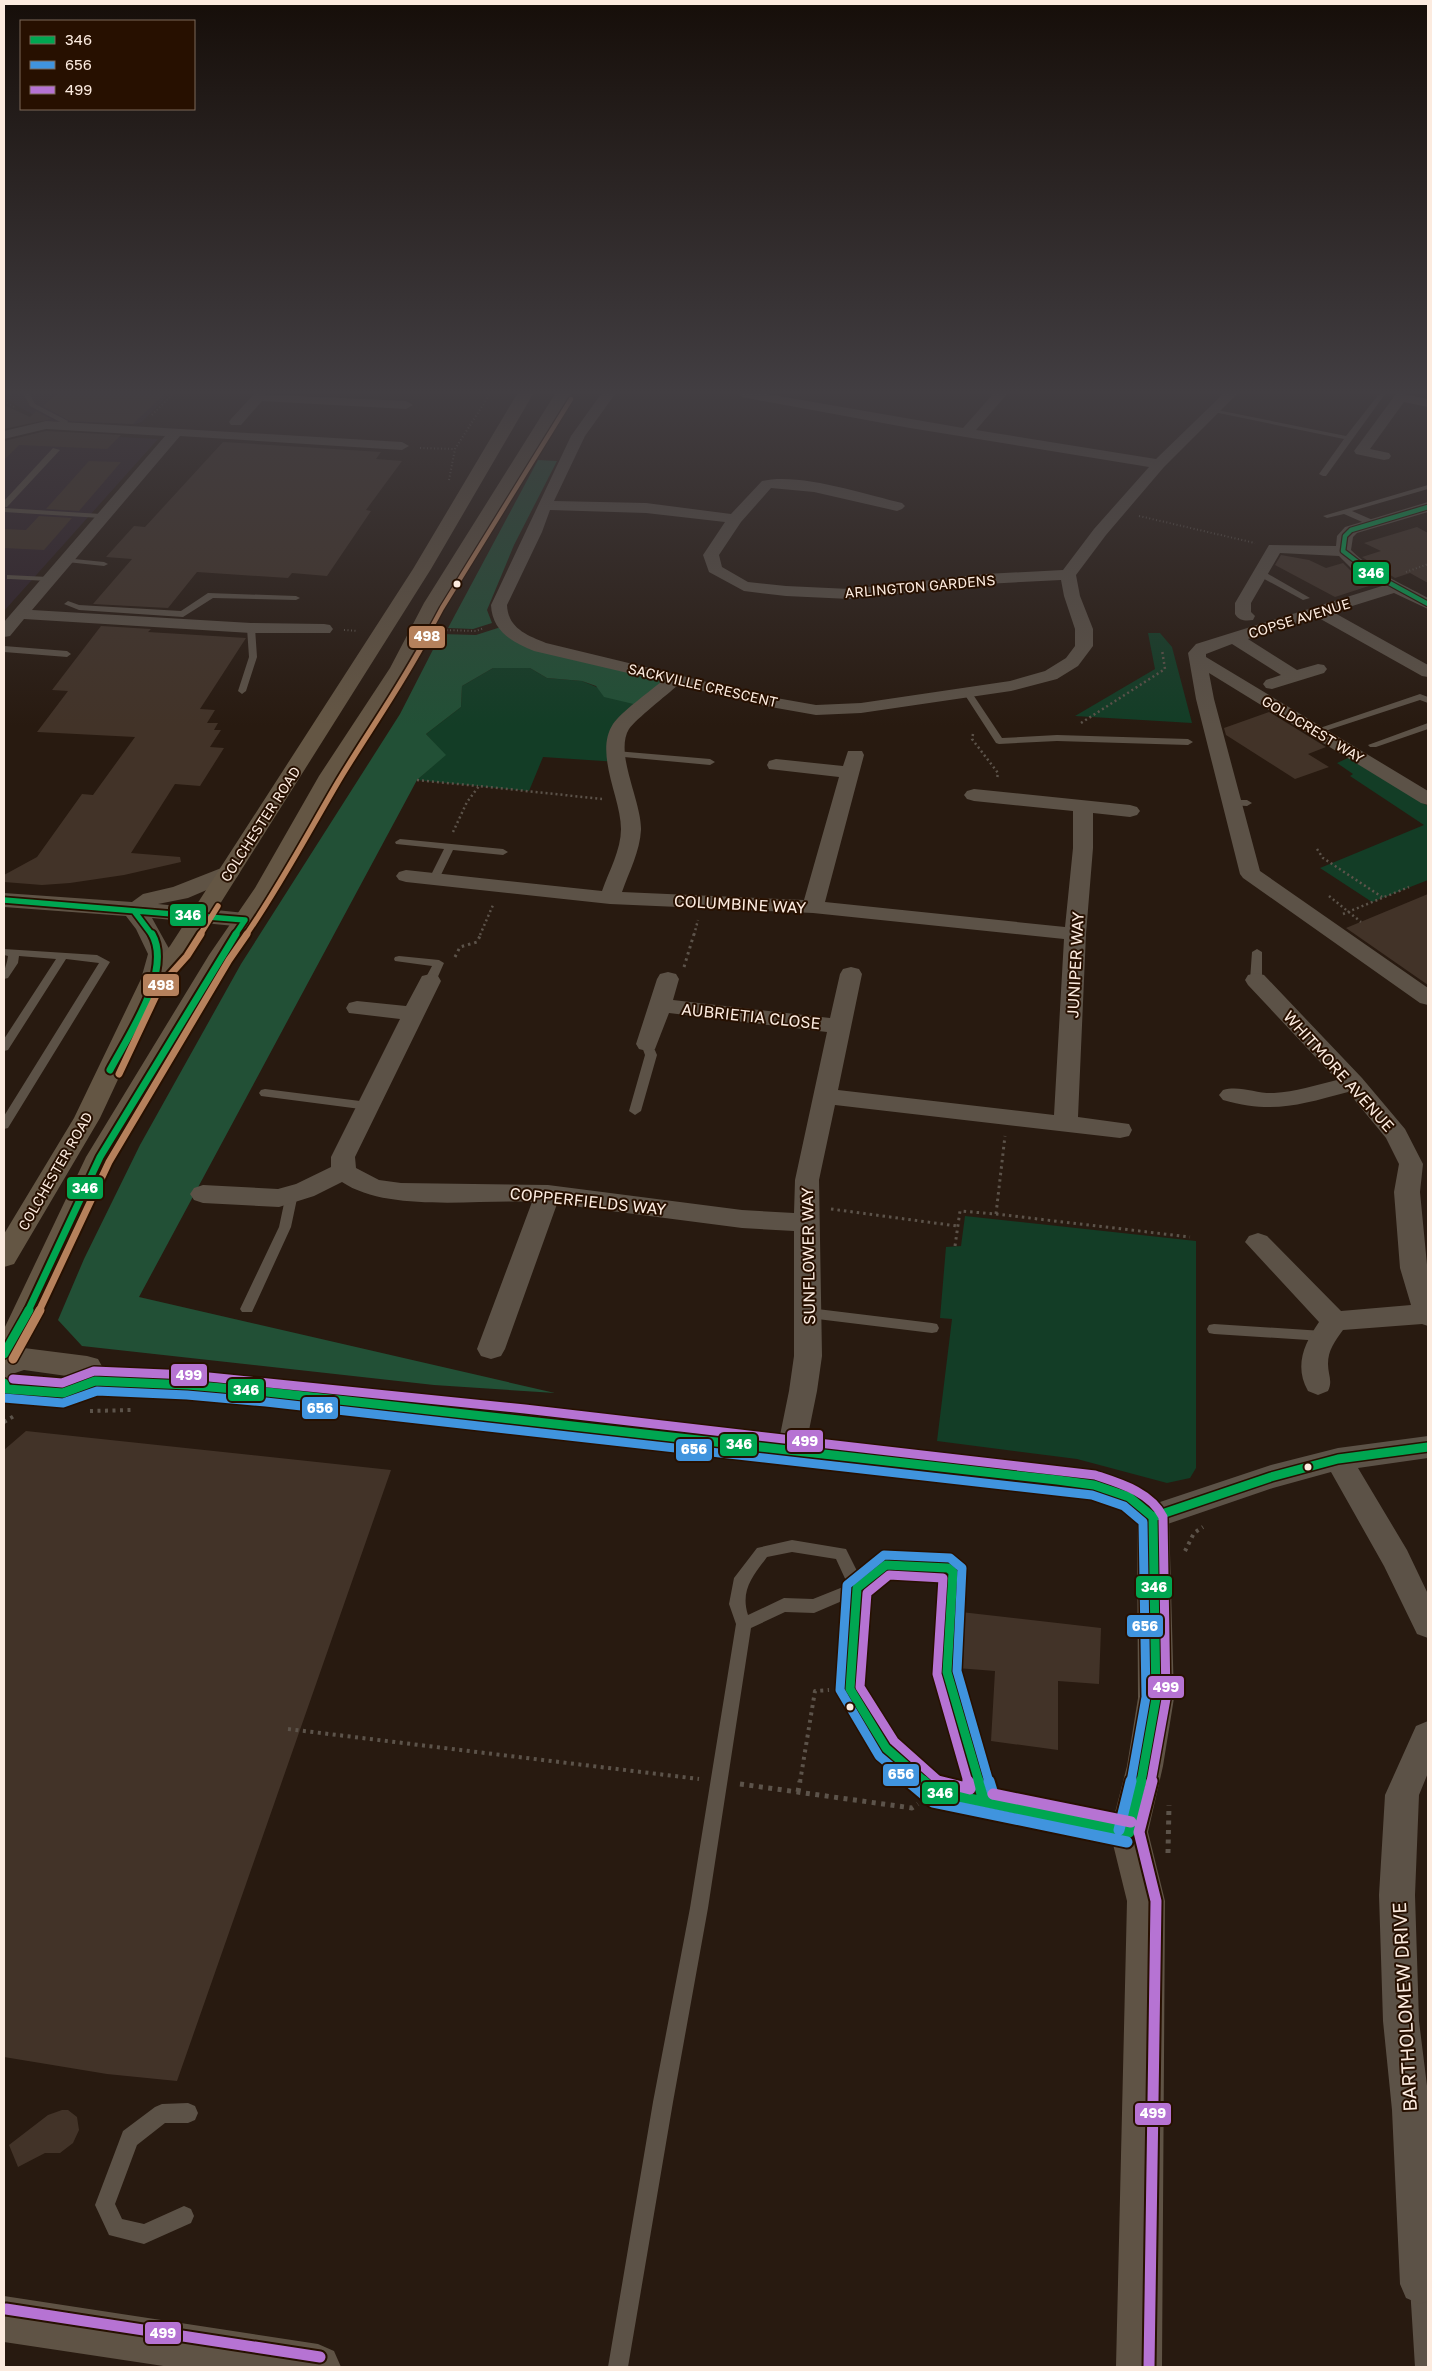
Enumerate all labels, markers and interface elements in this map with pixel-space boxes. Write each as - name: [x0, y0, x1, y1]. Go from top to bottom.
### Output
- legend: [20, 20, 195, 110]
- text: 346: [65, 30, 92, 48]
- text: 656: [65, 55, 92, 73]
- text: 499: [65, 80, 92, 98]
- line badge: 346: [1352, 561, 1390, 585]
- text: 346: [1358, 564, 1384, 581]
- street label: ARLINGTON GARDENS: [844, 571, 996, 601]
- unlabelled marker: [452, 579, 462, 589]
- street label: COPSE AVENUE: [1246, 594, 1352, 642]
- line badge: 498: [408, 625, 446, 649]
- text: 498: [414, 627, 440, 644]
- street label: SACKVILLE CRESCENT: [627, 660, 780, 711]
- street label: GOLDCREST WAY: [1259, 692, 1367, 766]
- street label: COLCHESTER ROAD: [216, 763, 304, 885]
- street label: COLUMBINE WAY: [673, 891, 807, 917]
- line badge: 346: [169, 903, 207, 927]
- text: 346: [175, 906, 201, 923]
- street label: JUNIPER WAY: [1062, 910, 1088, 1019]
- line badge: 498: [142, 973, 180, 997]
- text: 498: [148, 976, 174, 993]
- street label: AUBRIETIA CLOSE: [681, 999, 821, 1033]
- street label: WHITMORE AVENUE: [1279, 1006, 1399, 1136]
- street label: COLCHESTER ROAD: [14, 1109, 96, 1233]
- line badge: 346: [66, 1176, 104, 1200]
- text: 346: [72, 1179, 98, 1196]
- street label: COPPERFIELDS WAY: [509, 1183, 668, 1219]
- street label: SUNFLOWER WAY: [797, 1186, 819, 1325]
- line badge: 499: [170, 1363, 208, 1387]
- text: 499: [176, 1366, 202, 1383]
- line badge: 346: [227, 1378, 265, 1402]
- text: 346: [233, 1381, 259, 1398]
- line badge: 656: [301, 1396, 339, 1420]
- text: 656: [307, 1399, 333, 1416]
- line badge: 499: [786, 1429, 824, 1453]
- text: 499: [792, 1432, 818, 1449]
- line badge: 346: [719, 1433, 758, 1457]
- text: 346: [726, 1435, 752, 1452]
- line badge: 656: [675, 1438, 713, 1462]
- text: 656: [681, 1440, 707, 1457]
- unlabelled marker: [1303, 1462, 1313, 1472]
- line badge: 346: [1135, 1575, 1173, 1599]
- text: 346: [1141, 1578, 1167, 1595]
- line badge: 656: [1126, 1614, 1164, 1638]
- text: 656: [1132, 1617, 1158, 1634]
- line badge: 499: [1147, 1675, 1185, 1699]
- text: 499: [1153, 1678, 1179, 1695]
- unlabelled marker: [845, 1702, 855, 1712]
- line badge: 656: [882, 1763, 920, 1787]
- text: 656: [888, 1765, 914, 1782]
- line badge: 346: [921, 1781, 959, 1805]
- text: 346: [927, 1784, 953, 1801]
- street label: BARTHOLOMEW DRIVE: [1387, 1902, 1421, 2112]
- line badge: 499: [1134, 2102, 1172, 2126]
- text: 499: [1140, 2104, 1166, 2121]
- line badge: 499: [144, 2321, 182, 2345]
- text: 499: [150, 2324, 176, 2341]

